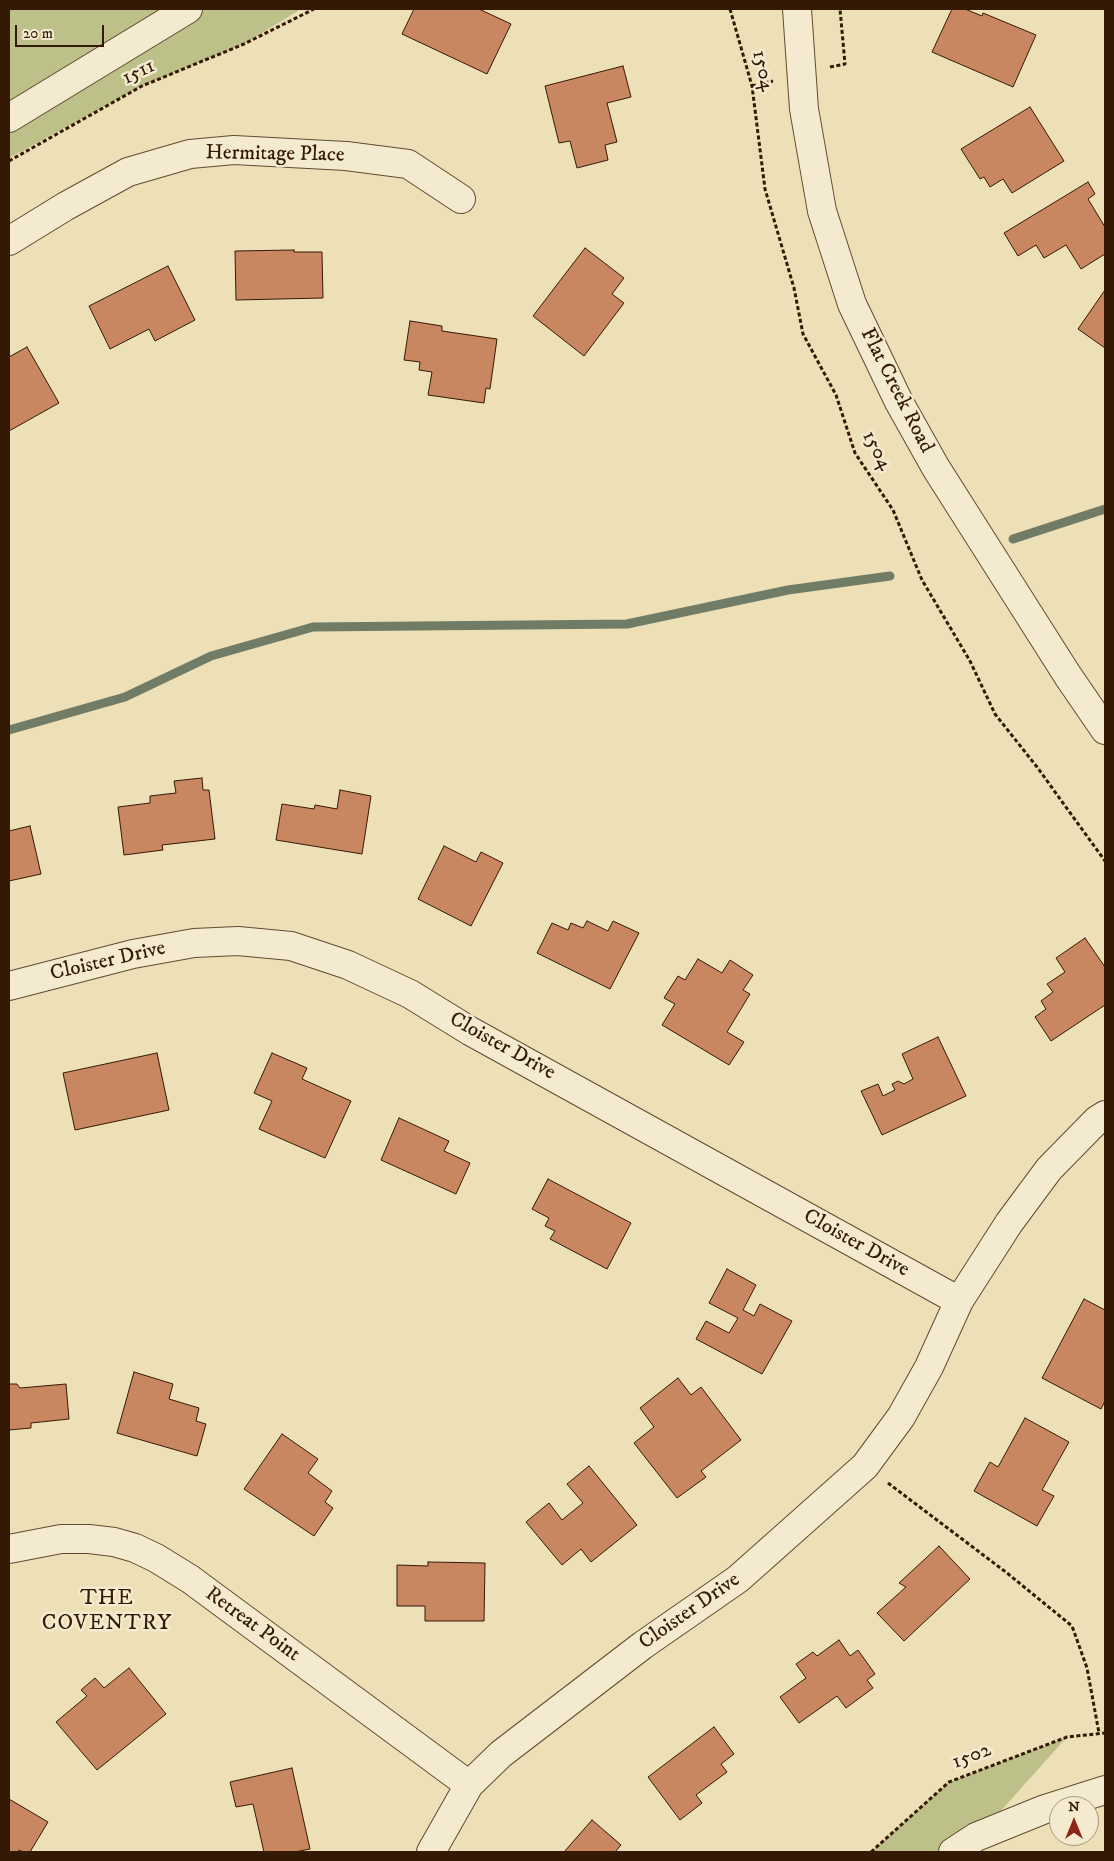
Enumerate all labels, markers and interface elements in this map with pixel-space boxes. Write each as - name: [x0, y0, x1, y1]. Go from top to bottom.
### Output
- scale bar: [18, 15, 106, 47]
- text: 20 m: [23, 24, 53, 43]
- street label: 1504: [745, 48, 779, 94]
- street label: 1511: [118, 54, 160, 92]
- street label: Hermitage Place: [205, 141, 345, 169]
- street label: Flat Creek Road: [854, 324, 938, 458]
- street label: 1504: [855, 427, 897, 475]
- street label: Cloister Drive: [48, 937, 168, 987]
- street label: Cloister Drive: [445, 1008, 559, 1086]
- street label: Cloister Drive: [799, 1205, 913, 1283]
- street label: Cloister Drive: [635, 1568, 745, 1656]
- street label: Retreat Point: [200, 1582, 304, 1668]
- district label: THE COVENTRY: [41, 1586, 173, 1638]
- street label: 1502: [949, 1738, 995, 1776]
- north arrow: [1049, 1796, 1099, 1846]
- text: N: [1068, 1798, 1080, 1816]

